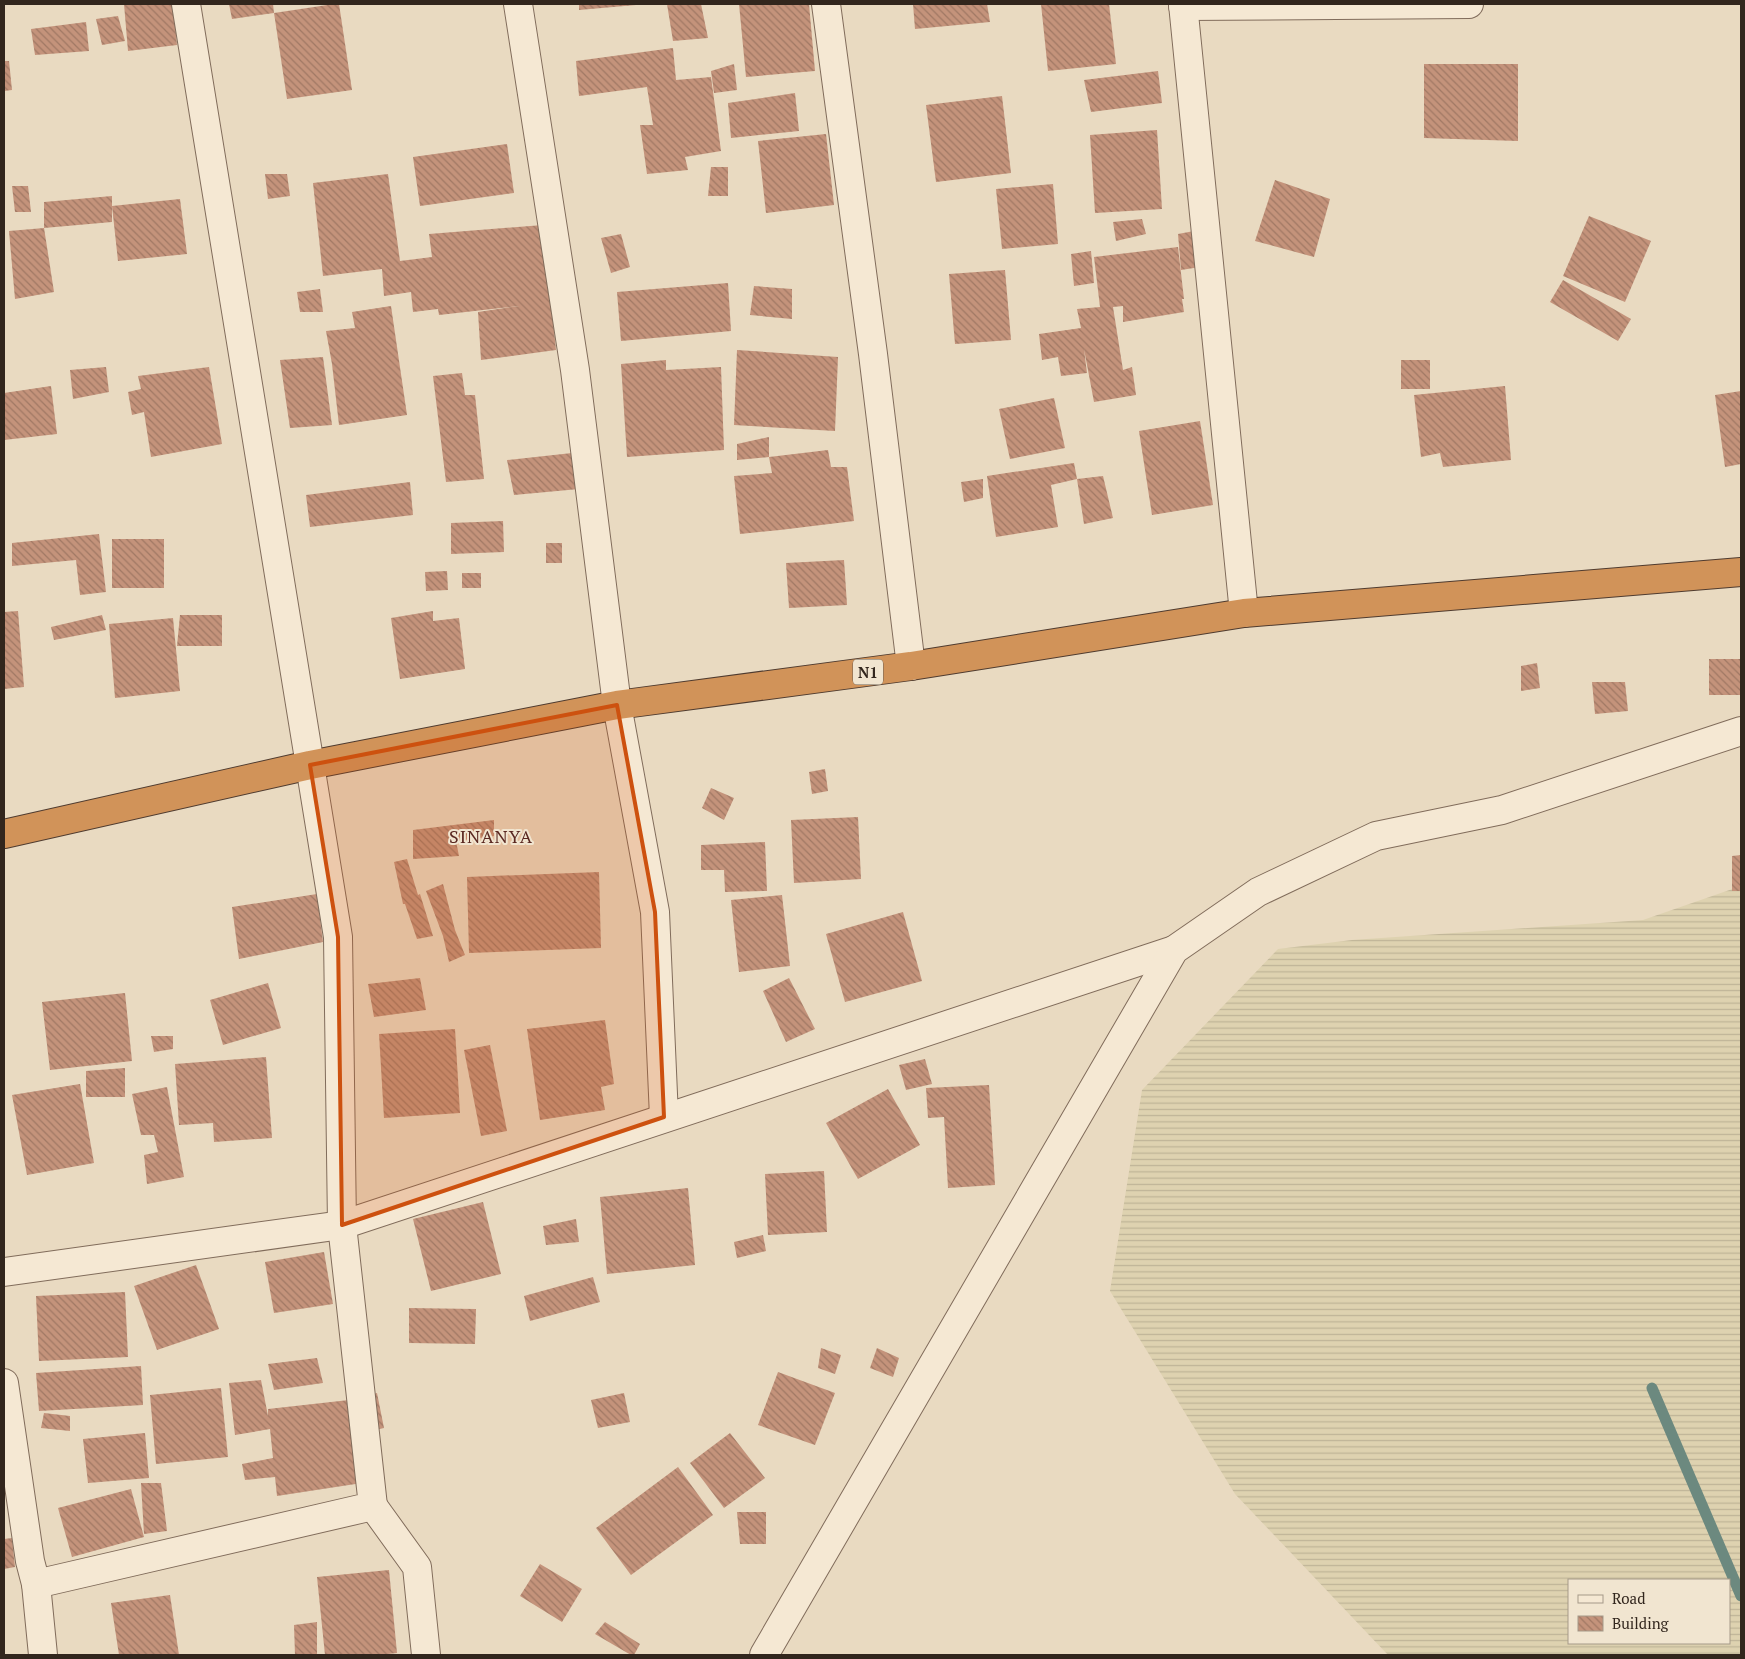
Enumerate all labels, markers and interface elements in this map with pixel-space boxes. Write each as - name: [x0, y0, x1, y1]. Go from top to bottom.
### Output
- road number: N1: [853, 660, 883, 684]
- district label: SINANYA: [449, 824, 533, 848]
- legend: [1568, 1579, 1730, 1644]
- text: Road: [1612, 1588, 1645, 1608]
- text: Building: [1612, 1613, 1670, 1633]

